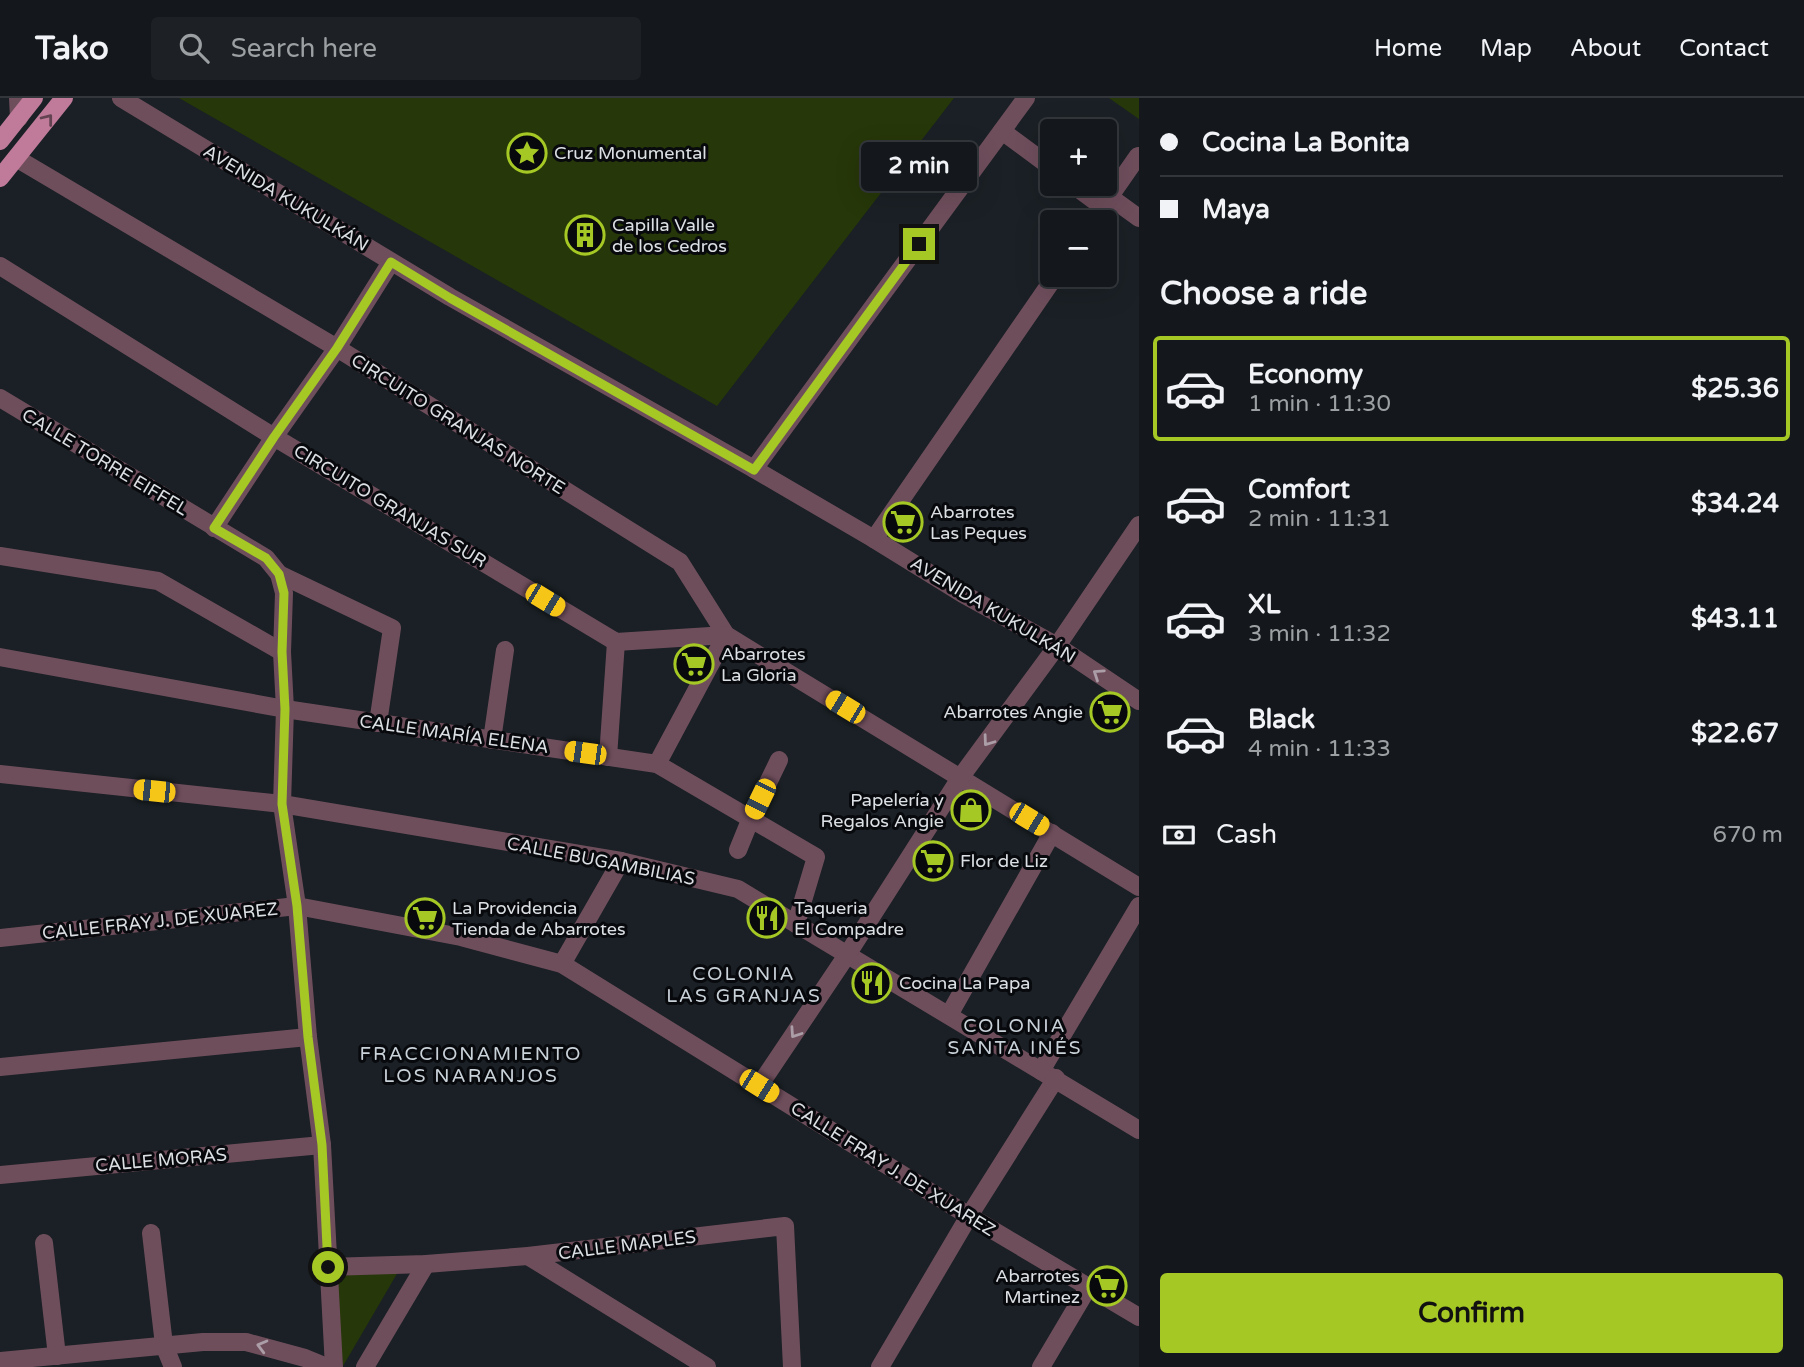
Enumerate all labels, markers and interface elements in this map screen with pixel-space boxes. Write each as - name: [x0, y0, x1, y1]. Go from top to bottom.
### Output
- search box: [151, 17, 641, 80]
- text: Tako: [35, 29, 109, 68]
- icon: search: [175, 29, 213, 67]
- text: Search here: [231, 33, 377, 64]
- text: Home: [1374, 34, 1442, 63]
- text: Map: [1480, 34, 1532, 63]
- text: About: [1570, 34, 1641, 63]
- text: Contact: [1679, 34, 1769, 63]
- one-way arrow: [39, 114, 52, 126]
- map controls: [1040, 119, 1117, 287]
- button: +: [1040, 119, 1117, 196]
- text: Cocina La Bonita: [1202, 127, 1410, 158]
- place icon: Cruz Monumental: [506, 132, 548, 174]
- street label: AVENIDA KUKULKÁN: [199, 140, 373, 256]
- place label: Cruz Monumental: [554, 142, 707, 164]
- callout: 2 min: [861, 142, 977, 192]
- text: 2 min: [888, 152, 950, 180]
- text: Maya: [1202, 194, 1270, 225]
- button: −: [1040, 210, 1117, 287]
- building icon: Capilla Valle de los Cedros: [564, 214, 606, 256]
- place label: Capilla Valle de los Cedros: [612, 214, 727, 257]
- route end: [903, 228, 935, 260]
- text: Choose a ride: [1160, 275, 1367, 313]
- street label: CIRCUITO GRANJAS NORTE: [347, 349, 569, 499]
- icon: car: [1164, 357, 1227, 420]
- text: Economy: [1248, 359, 1363, 390]
- text: $25.36: [1691, 373, 1779, 404]
- text: 1 min · 11:30: [1248, 390, 1391, 418]
- street label: CALLE TORRE EIFFEL: [18, 404, 193, 521]
- street label: CIRCUITO GRANJAS SUR: [290, 440, 490, 572]
- icon: car: [1164, 472, 1227, 535]
- text: Comfort: [1248, 474, 1350, 505]
- text: $34.24: [1691, 488, 1779, 519]
- supermarket icon: Abarrotes Las Peques: [882, 501, 924, 543]
- place label: Abarrotes Las Peques: [930, 501, 1027, 544]
- text: 2 min · 11:31: [1248, 505, 1391, 533]
- street label: AVENIDA KUKULKÁN: [906, 552, 1080, 668]
- car: [522, 580, 569, 620]
- icon: car: [1164, 587, 1227, 650]
- text: XL: [1248, 589, 1280, 620]
- text: $43.11: [1691, 603, 1779, 634]
- text: 3 min · 11:32: [1248, 620, 1391, 648]
- supermarket icon: Abarrotes La Gloria: [673, 643, 715, 685]
- place label: Abarrotes La Gloria: [721, 643, 806, 686]
- one-way arrow: [1093, 669, 1106, 682]
- car: [822, 687, 869, 727]
- supermarket icon: Abarrotes Angie: [1089, 691, 1131, 733]
- place label: Abarrotes Angie: [943, 701, 1083, 723]
- icon: car: [1164, 702, 1227, 765]
- text: Black: [1248, 704, 1315, 735]
- street label: CALLE MARÍA ELENA: [358, 710, 550, 758]
- text: $22.67: [1691, 718, 1779, 749]
- one-way arrow: [983, 733, 996, 746]
- text: 4 min · 11:33: [1248, 735, 1391, 763]
- car: [563, 740, 608, 766]
- car: [742, 776, 779, 822]
- car: [133, 778, 176, 804]
- place label: Papelería y Regalos Angie: [820, 789, 944, 832]
- shop icon: Papelería y Regalos Angie: [950, 789, 992, 831]
- car: [1006, 799, 1053, 839]
- icon: cash: [1160, 816, 1198, 854]
- text: Cash: [1216, 819, 1277, 850]
- text: 670 m: [1713, 821, 1783, 849]
- street label: CALLE BUGAMBILIAS: [505, 832, 697, 890]
- supermarket icon: Flor de Liz: [912, 840, 954, 882]
- place label: Flor de Liz: [960, 850, 1048, 872]
- supermarket icon: La Providencia Tienda de Abarrotes: [404, 897, 446, 939]
- place label: La Providencia Tienda de Abarrotes: [452, 897, 626, 940]
- restaurant icon: Taqueria El Compadre: [746, 897, 788, 939]
- place label: Taqueria El Compadre: [794, 897, 904, 940]
- street label: CALLE FRAY J. DE XUAREZ: [41, 898, 279, 944]
- restaurant icon: Cocina La Papa: [851, 962, 893, 1004]
- district label: COLONIA LAS GRANJAS: [666, 963, 822, 1007]
- place label: Cocina La Papa: [899, 972, 1030, 994]
- district label: COLONIA SANTA INÉS: [947, 1015, 1083, 1059]
- one-way arrow: [791, 1025, 803, 1038]
- district label: FRACCIONAMIENTO LOS NARANJOS: [360, 1043, 582, 1087]
- car: [736, 1066, 783, 1106]
- street label: CALLE FRAY J. DE XUAREZ: [787, 1097, 999, 1241]
- street label: CALLE MORAS: [94, 1143, 228, 1177]
- street label: CALLE MAPLES: [557, 1226, 697, 1264]
- route start: [312, 1251, 344, 1283]
- place label: Abarrotes Martinez: [995, 1265, 1080, 1308]
- supermarket icon: Abarrotes Martinez: [1086, 1265, 1128, 1307]
- button: Confirm: [1160, 1273, 1783, 1353]
- one-way arrow: [257, 1340, 269, 1355]

